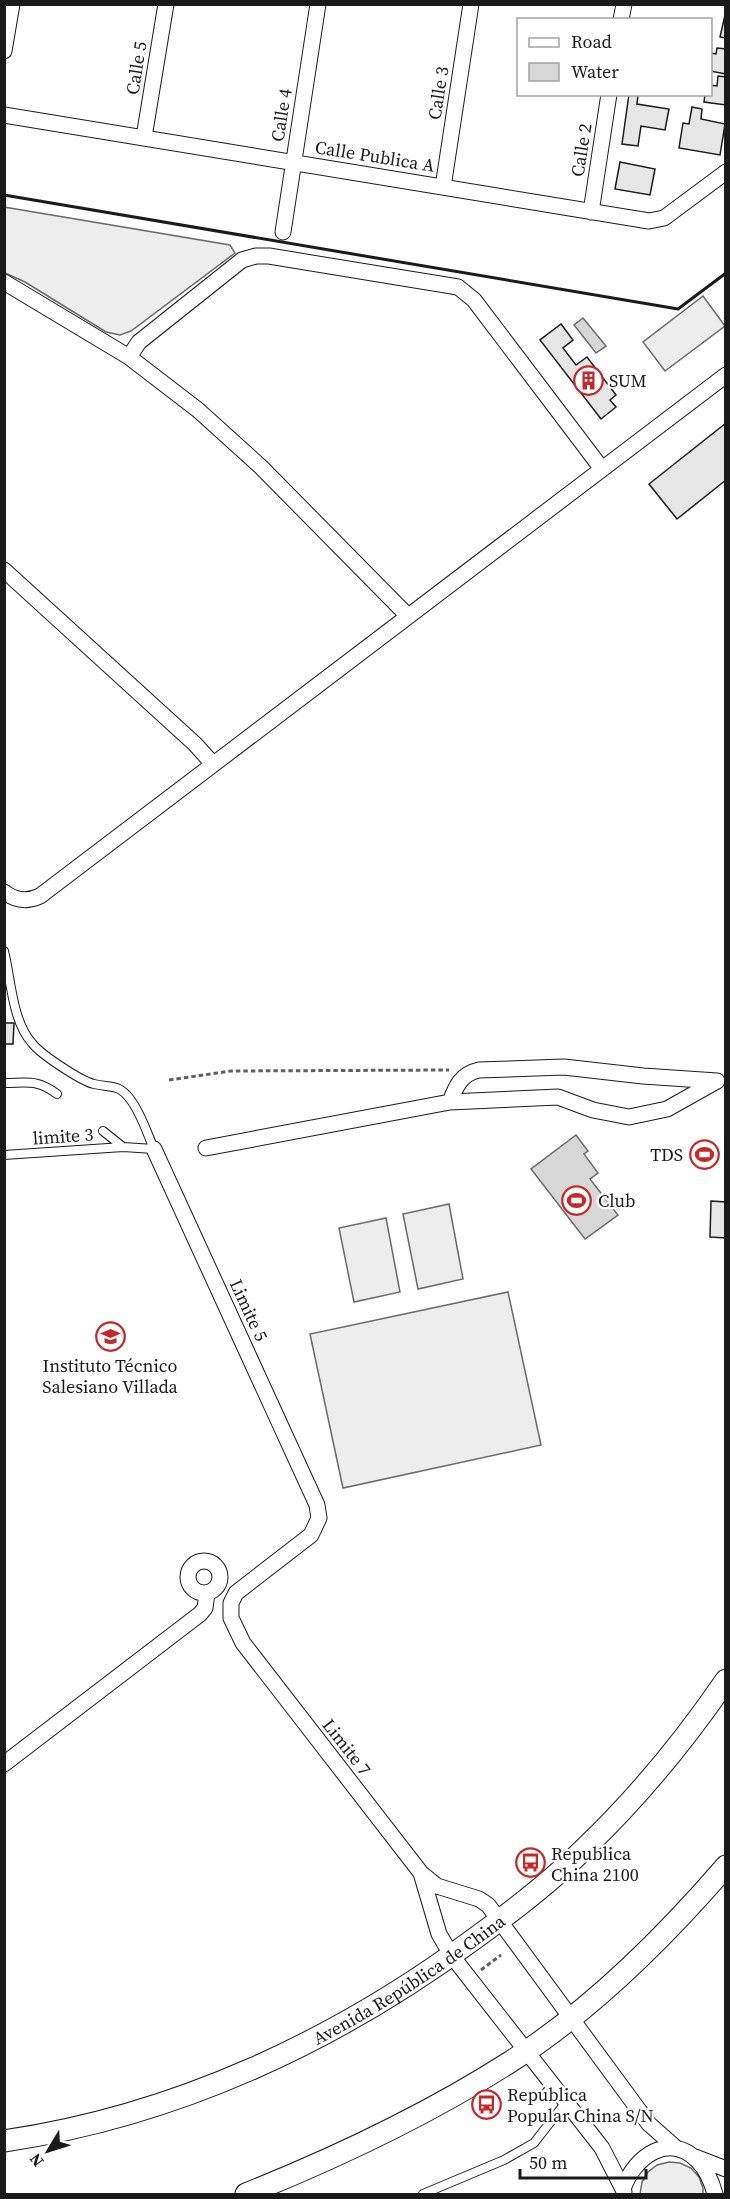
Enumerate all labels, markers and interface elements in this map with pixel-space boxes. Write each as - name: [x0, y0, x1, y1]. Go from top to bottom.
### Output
- legend: [517, 18, 712, 96]
- text: Road: [571, 29, 612, 54]
- street label: Calle 5: [119, 40, 153, 96]
- text: Water: [571, 59, 619, 84]
- street label: Calle 3: [421, 65, 455, 121]
- street label: Calle 4: [264, 87, 298, 143]
- street label: Calle 2: [564, 122, 598, 178]
- street label: Calle Publica A: [313, 134, 437, 178]
- building icon: SUM: [572, 364, 604, 396]
- place label: SUM: [609, 368, 647, 393]
- street label: limite 3: [32, 1121, 94, 1151]
- sports icon: TDS: [688, 1138, 720, 1170]
- place label: TDS: [650, 1142, 683, 1167]
- sports icon: Club: [561, 1184, 593, 1216]
- place label: Club: [598, 1188, 635, 1213]
- street label: Limite 5: [224, 1275, 274, 1345]
- school or university icon: Instituto Técnico Salesiano Villada: [94, 1320, 126, 1352]
- place label: Instituto Técnico Salesiano Villada: [42, 1353, 179, 1399]
- street label: Limite 7: [317, 1713, 377, 1781]
- place label: Republica China 2100: [551, 1841, 639, 1887]
- bus stop icon: Republica China 2100: [514, 1847, 546, 1879]
- street label: Avenida República de China: [308, 1908, 511, 2050]
- place label: República Popular China S/N: [507, 2082, 654, 2128]
- bus stop icon: República Popular China S/N: [470, 2088, 502, 2120]
- north arrow: [18, 2121, 78, 2181]
- scale bar: [520, 2142, 646, 2180]
- text: N: [24, 2149, 48, 2172]
- text: 50 m: [529, 2150, 567, 2175]

